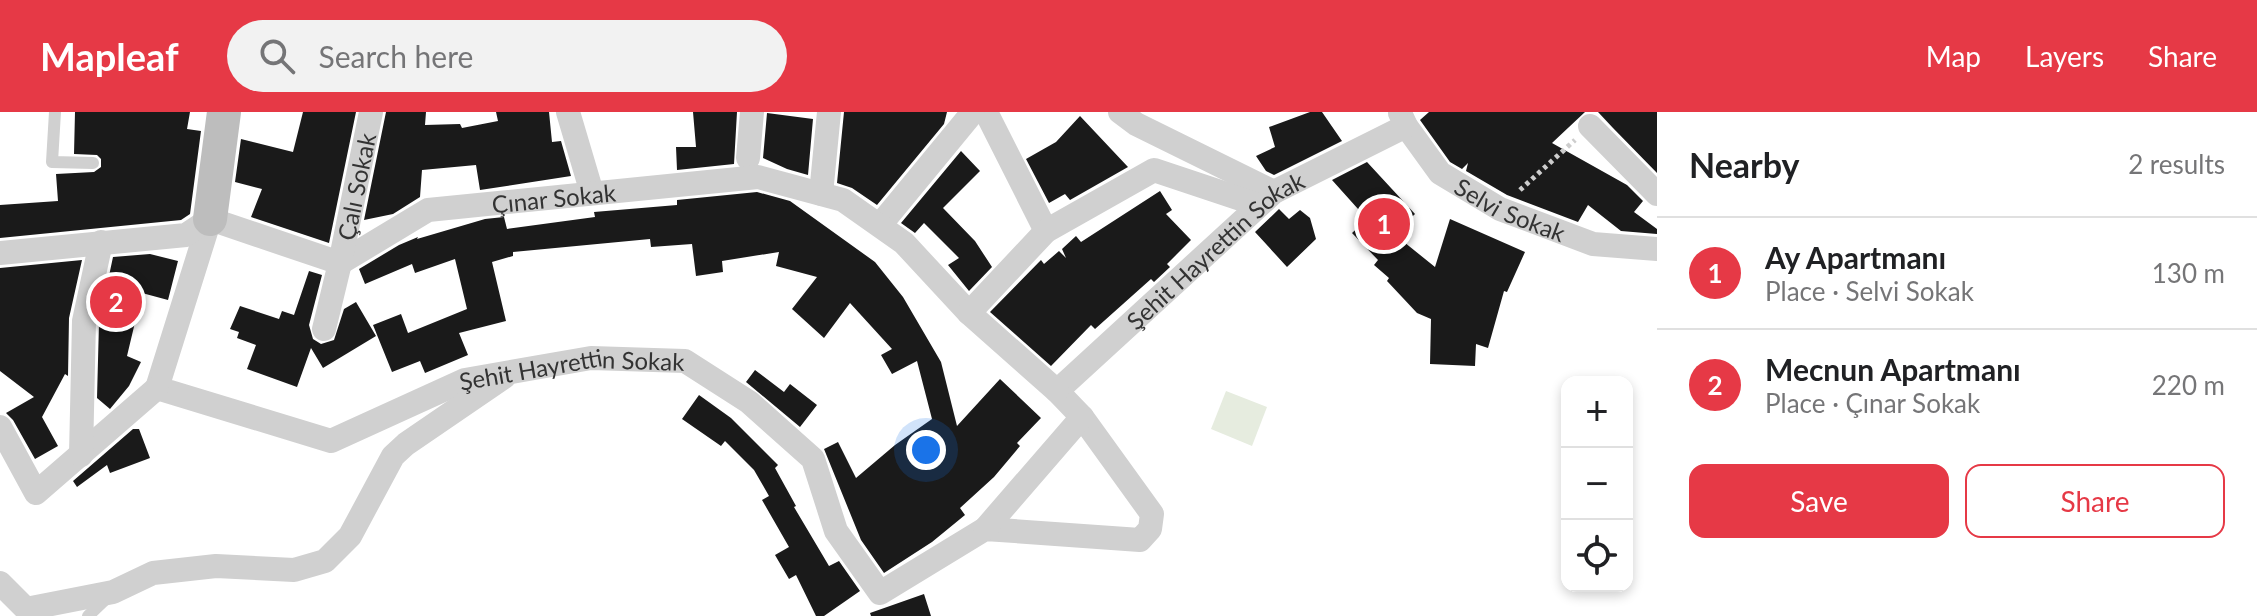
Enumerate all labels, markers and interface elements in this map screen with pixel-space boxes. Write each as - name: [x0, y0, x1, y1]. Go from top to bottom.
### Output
- search box: [227, 20, 787, 92]
- text: Mapleaf: [40, 33, 179, 79]
- icon: search: [255, 34, 299, 78]
- text: Search here: [319, 38, 473, 74]
- text: Map: [1926, 39, 1981, 73]
- text: Layers: [2025, 39, 2104, 73]
- text: Share: [2148, 39, 2217, 73]
- street label: Çalı Sokak: [331, 130, 381, 243]
- text: Nearby: [1689, 144, 1800, 185]
- text: 2 results: [2128, 148, 2225, 180]
- street label: Şehit Hayrettin Sokak: [1120, 165, 1309, 335]
- street label: Selvi Sokak: [1450, 171, 1570, 247]
- street label: Çınar Sokak: [490, 177, 618, 218]
- pin: 1: [1358, 194, 1410, 254]
- text: Ay Apartmanı: [1765, 239, 1946, 275]
- text: 1: [1707, 257, 1723, 289]
- text: 130 m: [2152, 257, 2225, 289]
- pin: 2: [90, 272, 142, 332]
- text: Place · Selvi Sokak: [1765, 275, 1974, 307]
- street label: Şehit Hayrettin Sokak: [457, 342, 686, 395]
- text: Mecnun Apartmanı: [1765, 351, 2021, 387]
- text: 2: [1707, 369, 1723, 401]
- text: 220 m: [2152, 369, 2225, 401]
- map controls: [1561, 376, 1633, 592]
- button: +: [1561, 376, 1633, 448]
- text: Place · Çınar Sokak: [1765, 387, 1980, 419]
- your location: [906, 430, 946, 470]
- button: −: [1561, 448, 1633, 520]
- button: Save: [1689, 464, 1949, 538]
- button: Share: [1965, 464, 2225, 538]
- button: locate: [1561, 520, 1633, 592]

